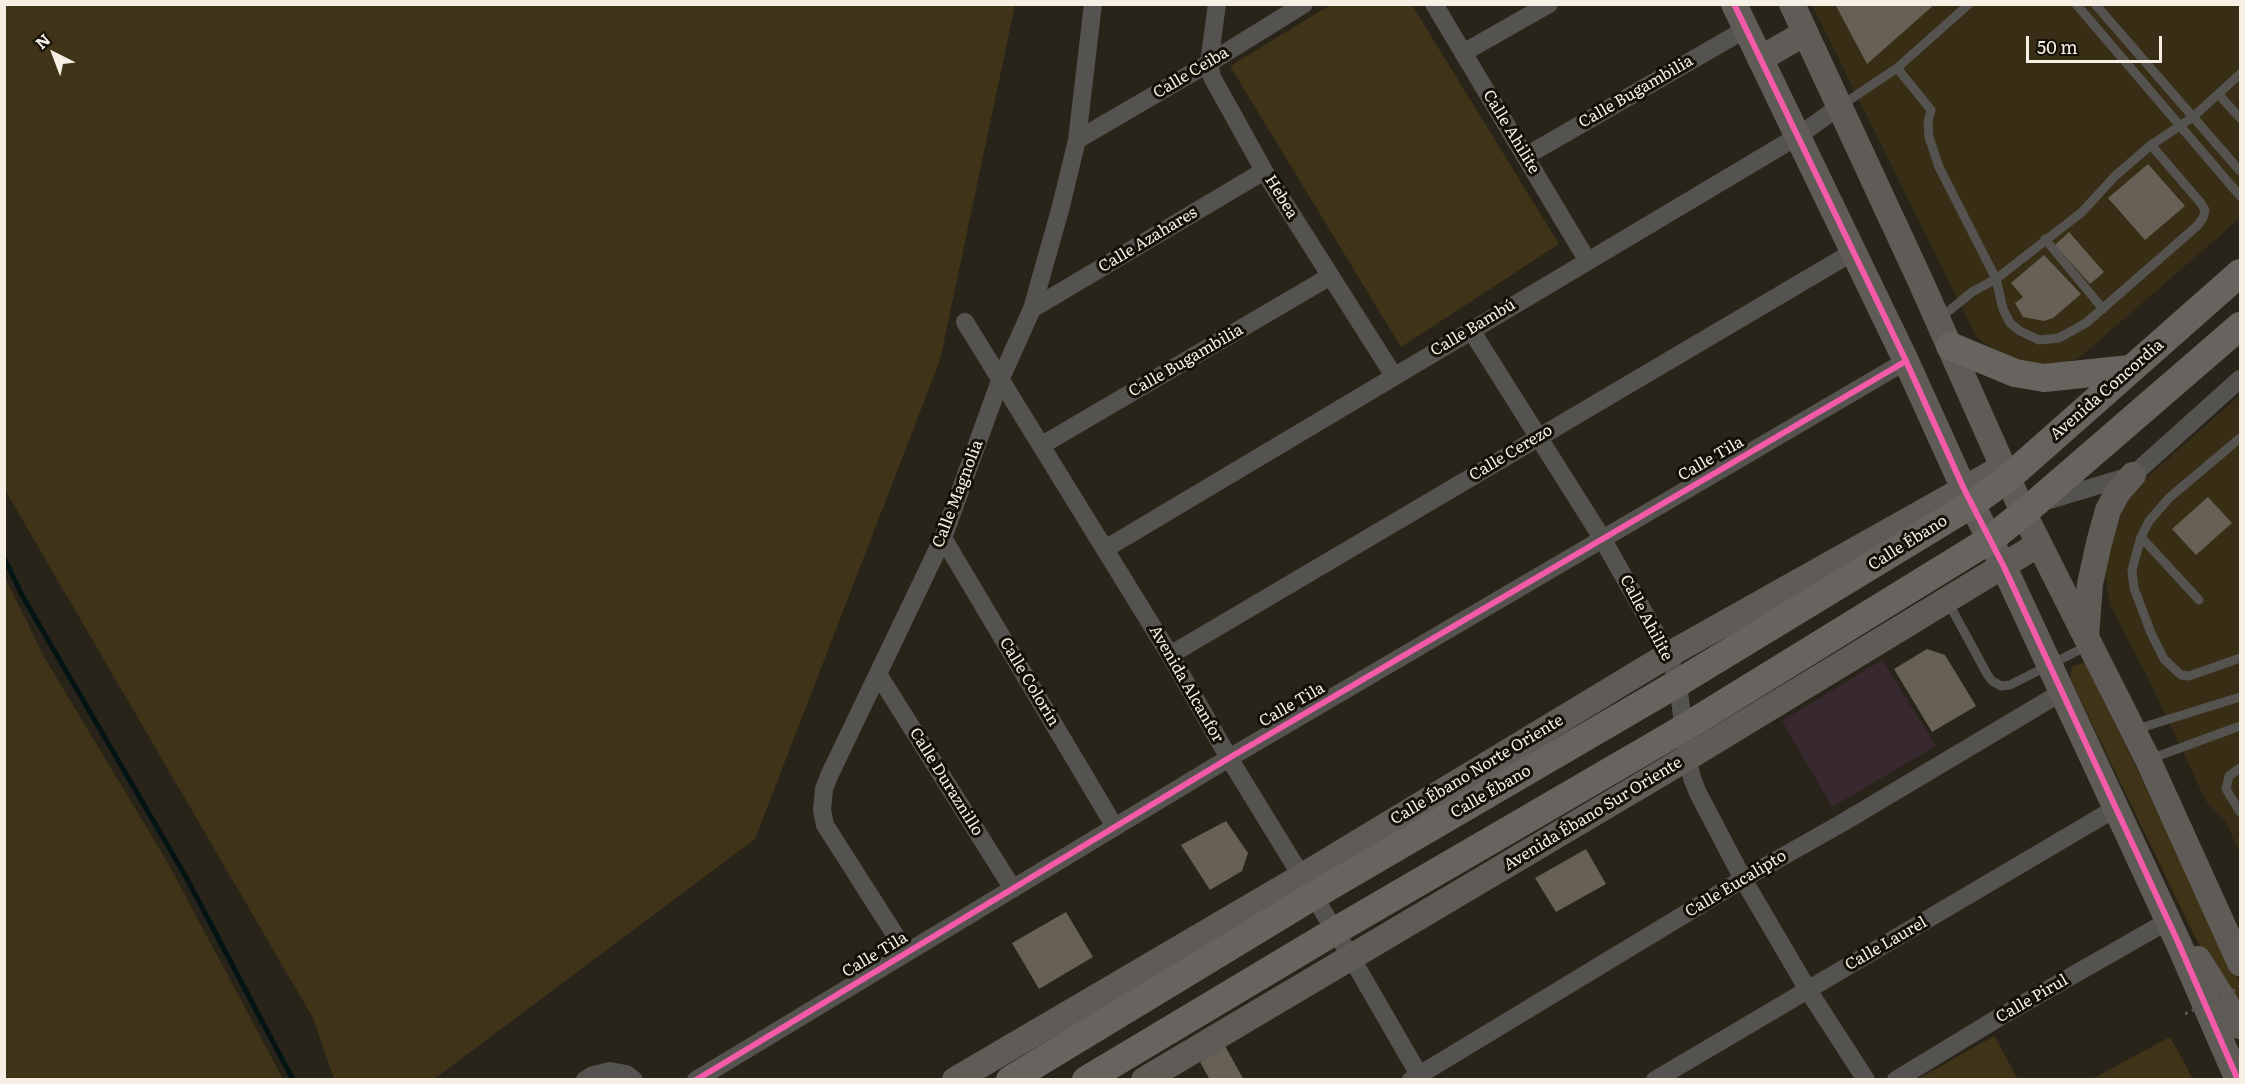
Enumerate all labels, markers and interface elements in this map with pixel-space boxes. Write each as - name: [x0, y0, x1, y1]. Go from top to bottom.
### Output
- north arrow: [24, 24, 84, 84]
- scale bar: [2029, 24, 2166, 62]
- text: N: [29, 27, 55, 54]
- text: 50 m: [2037, 33, 2078, 60]
- street label: Calle Ceiba: [1150, 43, 1232, 103]
- street label: Calle Bugambilia: [1575, 51, 1697, 133]
- street label: Calle Ahilite: [1478, 87, 1544, 177]
- street label: Hebea: [1260, 172, 1302, 222]
- street label: Calle Azahares: [1095, 203, 1201, 277]
- street label: Calle Bambú: [1427, 295, 1519, 361]
- street label: Calle Bugambilia: [1125, 320, 1247, 402]
- street label: Avenida Concordia: [2046, 335, 2168, 445]
- street label: Calle Cerezo: [1466, 421, 1556, 485]
- street label: Calle Tila: [1675, 433, 1747, 485]
- street label: Calle Magnolia: [929, 437, 987, 551]
- street label: Calle Ébano: [1865, 511, 1951, 575]
- street label: Calle Ahilite: [1615, 572, 1677, 664]
- street label: Avenida Alcanfor: [1145, 622, 1227, 746]
- street label: Calle Colorín: [995, 634, 1063, 730]
- street label: Calle Tila: [1256, 679, 1328, 731]
- street label: Calle Ébano Norte Oriente: [1387, 711, 1567, 829]
- street label: Calle Duraznillo: [905, 724, 987, 840]
- street label: Avenida Ébano Sur Oriente: [1500, 753, 1686, 875]
- street label: Calle Ébano: [1447, 761, 1535, 823]
- street label: Calle Eucalipto: [1682, 846, 1790, 922]
- street label: Calle Laurel: [1842, 913, 1930, 975]
- street label: Calle Tila: [839, 928, 911, 982]
- street label: Calle Pirul: [1993, 971, 2071, 1027]

